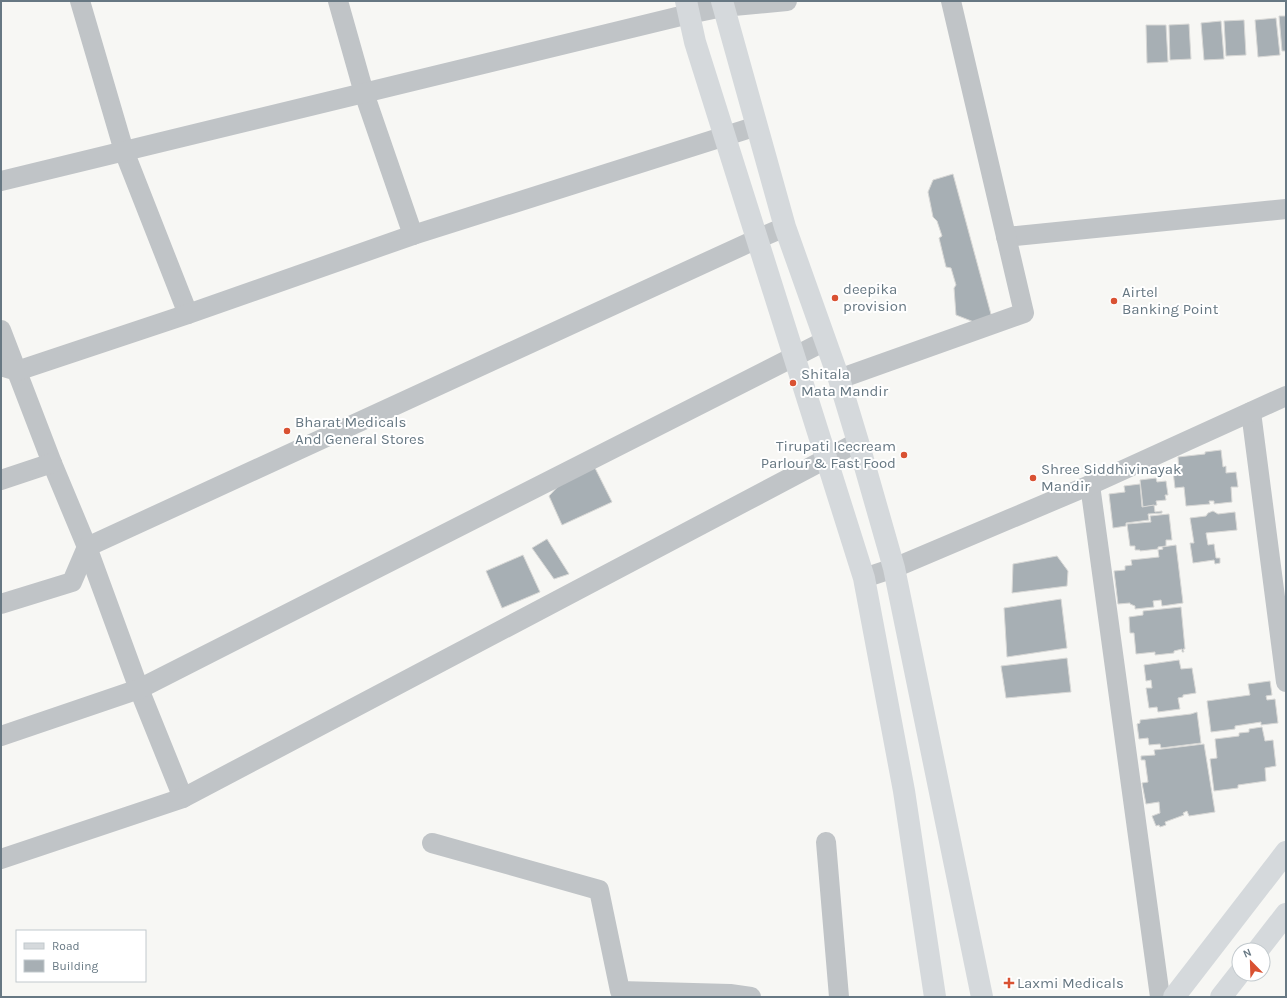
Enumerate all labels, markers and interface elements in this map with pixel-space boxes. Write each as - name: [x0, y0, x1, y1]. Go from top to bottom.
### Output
- place label: deepika provision: [843, 280, 907, 315]
- place label: Airtel Banking Point: [1122, 283, 1219, 318]
- marker: deepika provision: [830, 293, 840, 303]
- marker: Airtel Banking Point: [1109, 296, 1119, 306]
- place label: Shitala Mata Mandir: [801, 365, 889, 400]
- marker: Shitala Mata Mandir: [788, 378, 798, 388]
- place label: Bharat Medicals And General Stores: [295, 413, 425, 448]
- marker: Bharat Medicals And General Stores: [282, 426, 292, 436]
- place label: Tirupati Icecream Parlour & Fast Food: [761, 437, 896, 472]
- marker: Tirupati Icecream Parlour & Fast Food: [899, 450, 909, 460]
- place label: Shree Siddhivinayak Mandir: [1041, 460, 1181, 495]
- marker: Shree Siddhivinayak Mandir: [1028, 473, 1038, 483]
- legend: [16, 930, 146, 982]
- text: Road: [52, 939, 80, 953]
- north arrow: [1231, 942, 1271, 982]
- text: N: [1241, 946, 1253, 961]
- text: Building: [52, 959, 99, 973]
- place label: Laxmi Medicals: [1017, 974, 1124, 992]
- marker: Laxmi Medicals: [1004, 978, 1014, 988]

